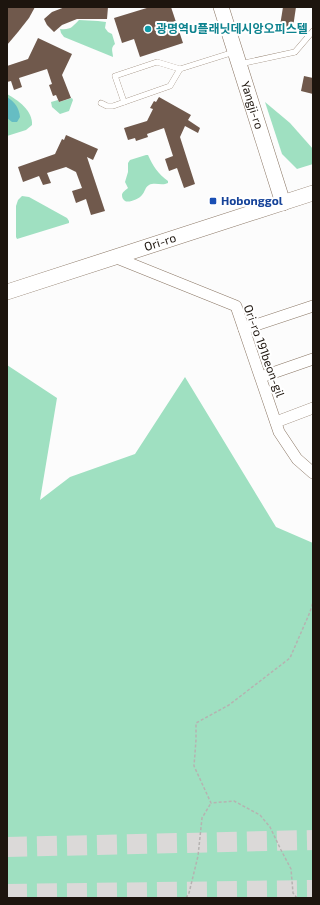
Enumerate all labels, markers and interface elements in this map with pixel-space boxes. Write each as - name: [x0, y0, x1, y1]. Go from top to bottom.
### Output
- place label: 광명역U플래닛데시앙오피스텔: [156, 21, 308, 35]
- marker: 광명역U플래닛데시앙오피스텔: [143, 24, 153, 34]
- street label: Yangji-ro: [239, 79, 267, 131]
- place label: Hobonggol: [221, 193, 283, 207]
- marker: Hobonggol: [208, 196, 218, 206]
- street label: Ori-ro: [142, 230, 178, 253]
- street label: Ori-ro 191beon-gil: [242, 302, 288, 399]

